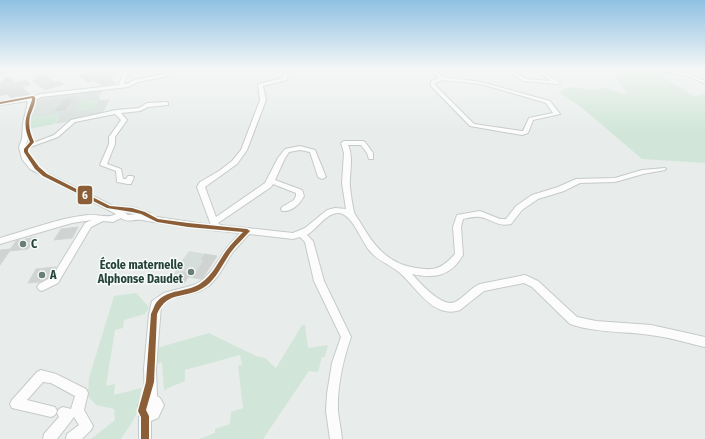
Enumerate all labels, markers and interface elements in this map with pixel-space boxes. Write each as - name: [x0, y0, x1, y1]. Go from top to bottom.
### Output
- line badge: 6: [77, 185, 93, 205]
- text: 6: [82, 189, 88, 202]
- place label: C: [31, 237, 38, 251]
- marker: C: [18, 239, 28, 249]
- place label: École maternelle Alphonse Daudet: [97, 256, 184, 286]
- marker: École maternelle Alphonse Daudet: [186, 267, 196, 277]
- place label: A: [49, 268, 57, 282]
- marker: A: [37, 270, 47, 280]

